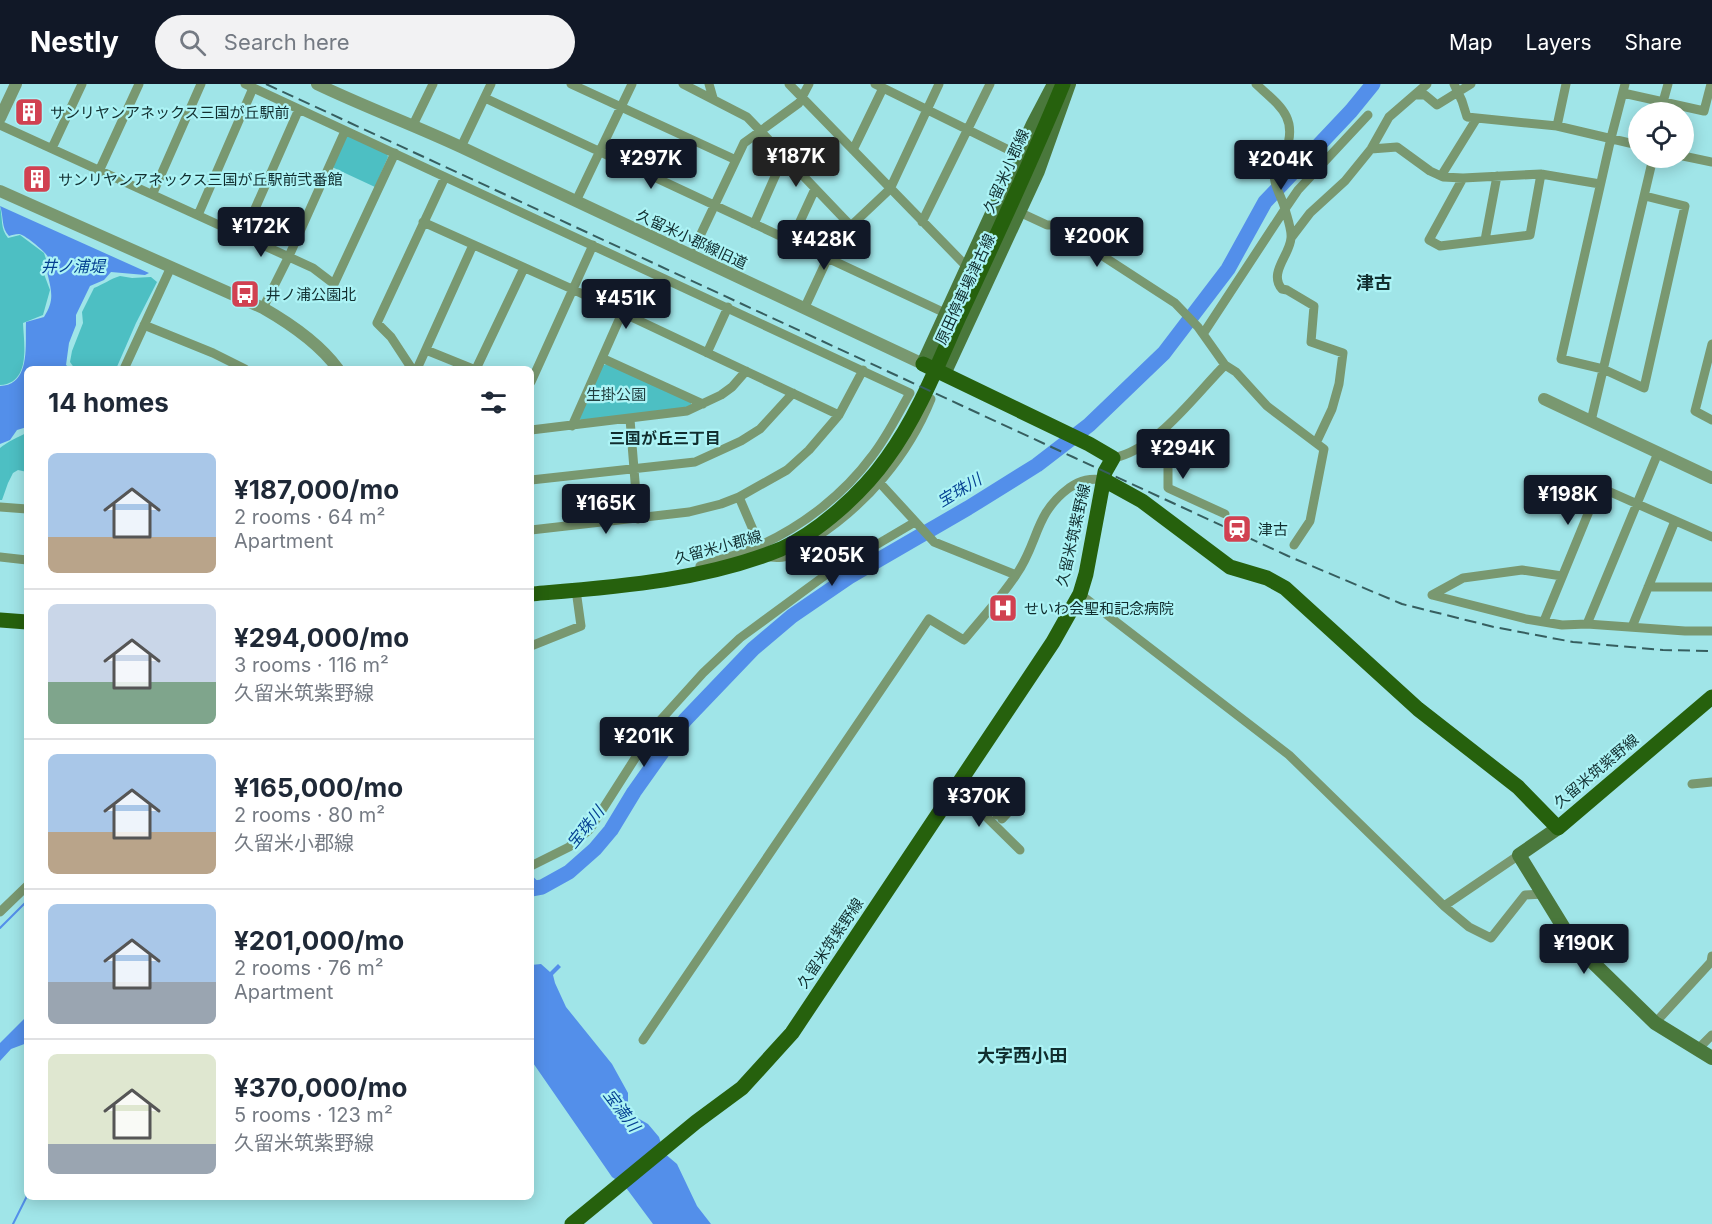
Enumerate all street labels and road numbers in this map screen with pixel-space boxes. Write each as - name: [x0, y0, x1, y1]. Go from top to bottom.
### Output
- street label: 久留米小郡線: [979, 126, 1033, 216]
- street label: 久留米小郡線旧道: [634, 205, 750, 273]
- street label: 原田停車場津古線: [931, 231, 999, 347]
- street label: 久留米筑紫野線: [1052, 482, 1094, 588]
- street label: 久留米小郡線: [672, 526, 764, 568]
- street label: 久留米筑紫野線: [1550, 730, 1642, 812]
- street label: 久留米筑紫野線: [793, 894, 867, 992]

